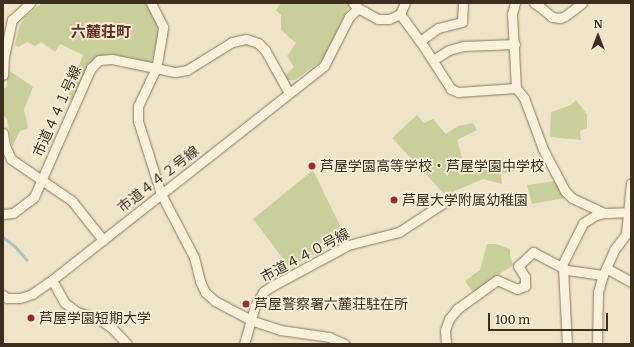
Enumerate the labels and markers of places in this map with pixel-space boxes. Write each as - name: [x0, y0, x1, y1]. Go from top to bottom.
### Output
- place label: 芦屋学園高等学校・芦屋学園中学校: [320, 158, 544, 174]
- marker: 芦屋学園高等学校・芦屋学園中学校: [307, 161, 317, 171]
- place label: 芦屋大学附属幼稚園: [402, 192, 528, 208]
- marker: 芦屋大学附属幼稚園: [389, 195, 399, 205]
- place label: 芦屋警察署六麓荘駐在所: [254, 296, 408, 312]
- marker: 芦屋警察署六麓荘駐在所: [241, 299, 251, 309]
- place label: 芦屋学園短期大学: [39, 310, 151, 326]
- marker: 芦屋学園短期大学: [26, 313, 36, 323]

